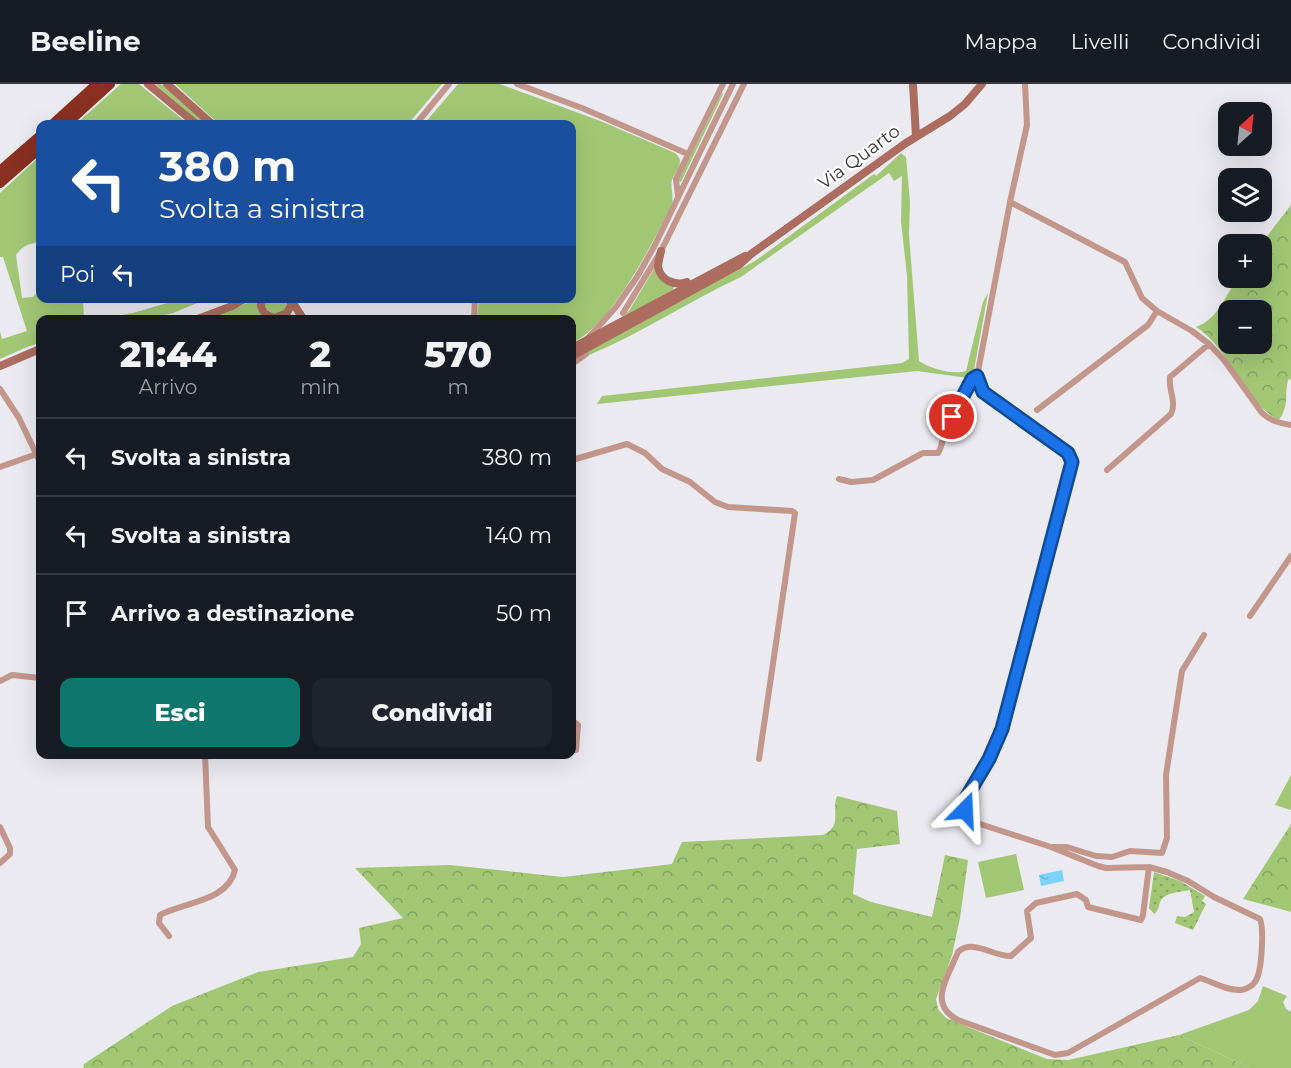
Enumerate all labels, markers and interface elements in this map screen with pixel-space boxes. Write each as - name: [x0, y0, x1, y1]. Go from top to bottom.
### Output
- text: Beeline: [30, 24, 141, 58]
- text: Mappa: [964, 29, 1038, 54]
- text: Livelli: [1071, 29, 1129, 54]
- text: Condividi: [1162, 29, 1261, 54]
- north arrow: [1218, 102, 1272, 156]
- map controls: [1218, 102, 1272, 354]
- street label: Via Quarto: [814, 120, 904, 194]
- text: 380 m: [159, 140, 296, 192]
- icon: left: [60, 144, 138, 222]
- button: layers: [1218, 168, 1272, 222]
- text: Svolta a sinistra: [159, 192, 366, 225]
- button: +: [1218, 234, 1272, 288]
- icon: left: [107, 258, 140, 291]
- text: Poi: [60, 261, 95, 288]
- button: −: [1218, 300, 1272, 354]
- text: 21:44: [120, 332, 216, 376]
- text: 2: [309, 332, 331, 376]
- text: 570: [424, 332, 492, 376]
- text: Arrivo: [139, 375, 197, 399]
- text: min: [300, 375, 340, 399]
- text: m: [448, 375, 469, 399]
- pin: [926, 391, 977, 442]
- icon: arrive: [935, 400, 968, 433]
- icon: left: [60, 441, 93, 474]
- text: Svolta a sinistra: [111, 444, 291, 471]
- text: 380 m: [482, 444, 552, 471]
- icon: left: [60, 519, 93, 552]
- text: Svolta a sinistra: [111, 522, 291, 549]
- text: 140 m: [486, 522, 552, 549]
- icon: arrive: [60, 597, 93, 630]
- text: Arrivo a destinazione: [111, 600, 354, 627]
- text: 50 m: [496, 600, 552, 627]
- button: Esci: [60, 678, 300, 747]
- button: Condividi: [312, 678, 552, 747]
- position arrow: [933, 778, 997, 842]

